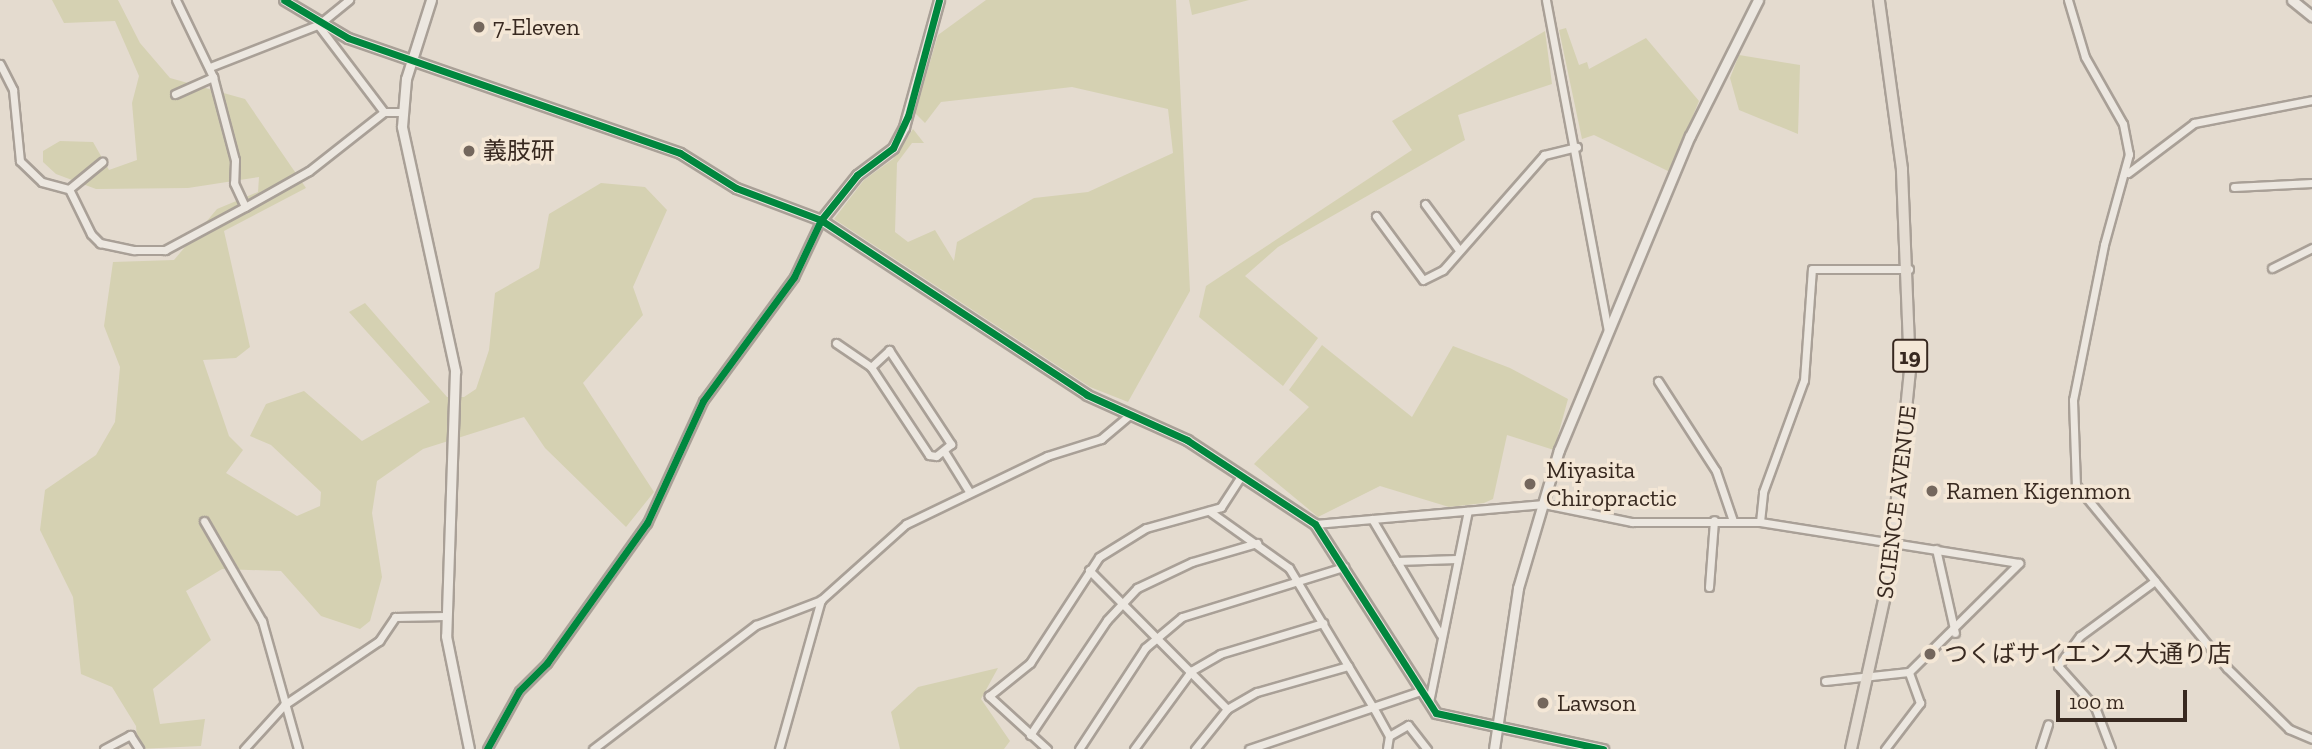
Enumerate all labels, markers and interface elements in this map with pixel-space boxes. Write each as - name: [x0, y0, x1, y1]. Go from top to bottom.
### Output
- place label: 7-Eleven: [493, 13, 580, 41]
- marker: 7-Eleven: [471, 19, 487, 35]
- place label: 義肢研: [483, 137, 555, 165]
- marker: 義肢研: [461, 143, 477, 159]
- road number: 19: [1891, 336, 1929, 376]
- street label: SCIENCE AVENUE: [1870, 403, 1922, 601]
- place label: Miyasita Chiropractic: [1546, 456, 1677, 512]
- marker: Miyasita Chiropractic: [1520, 474, 1540, 494]
- place label: Ramen Kigenmon: [1946, 477, 2131, 505]
- marker: Ramen Kigenmon: [1924, 483, 1940, 499]
- place label: つくばサイエンス大通り店: [1944, 640, 2232, 668]
- marker: つくばサイエンス大通り店: [1922, 646, 1938, 662]
- scale bar: [2060, 676, 2191, 720]
- place label: Lawson: [1557, 689, 1636, 717]
- text: 100 m: [2069, 689, 2124, 714]
- marker: Lawson: [1535, 695, 1551, 711]

